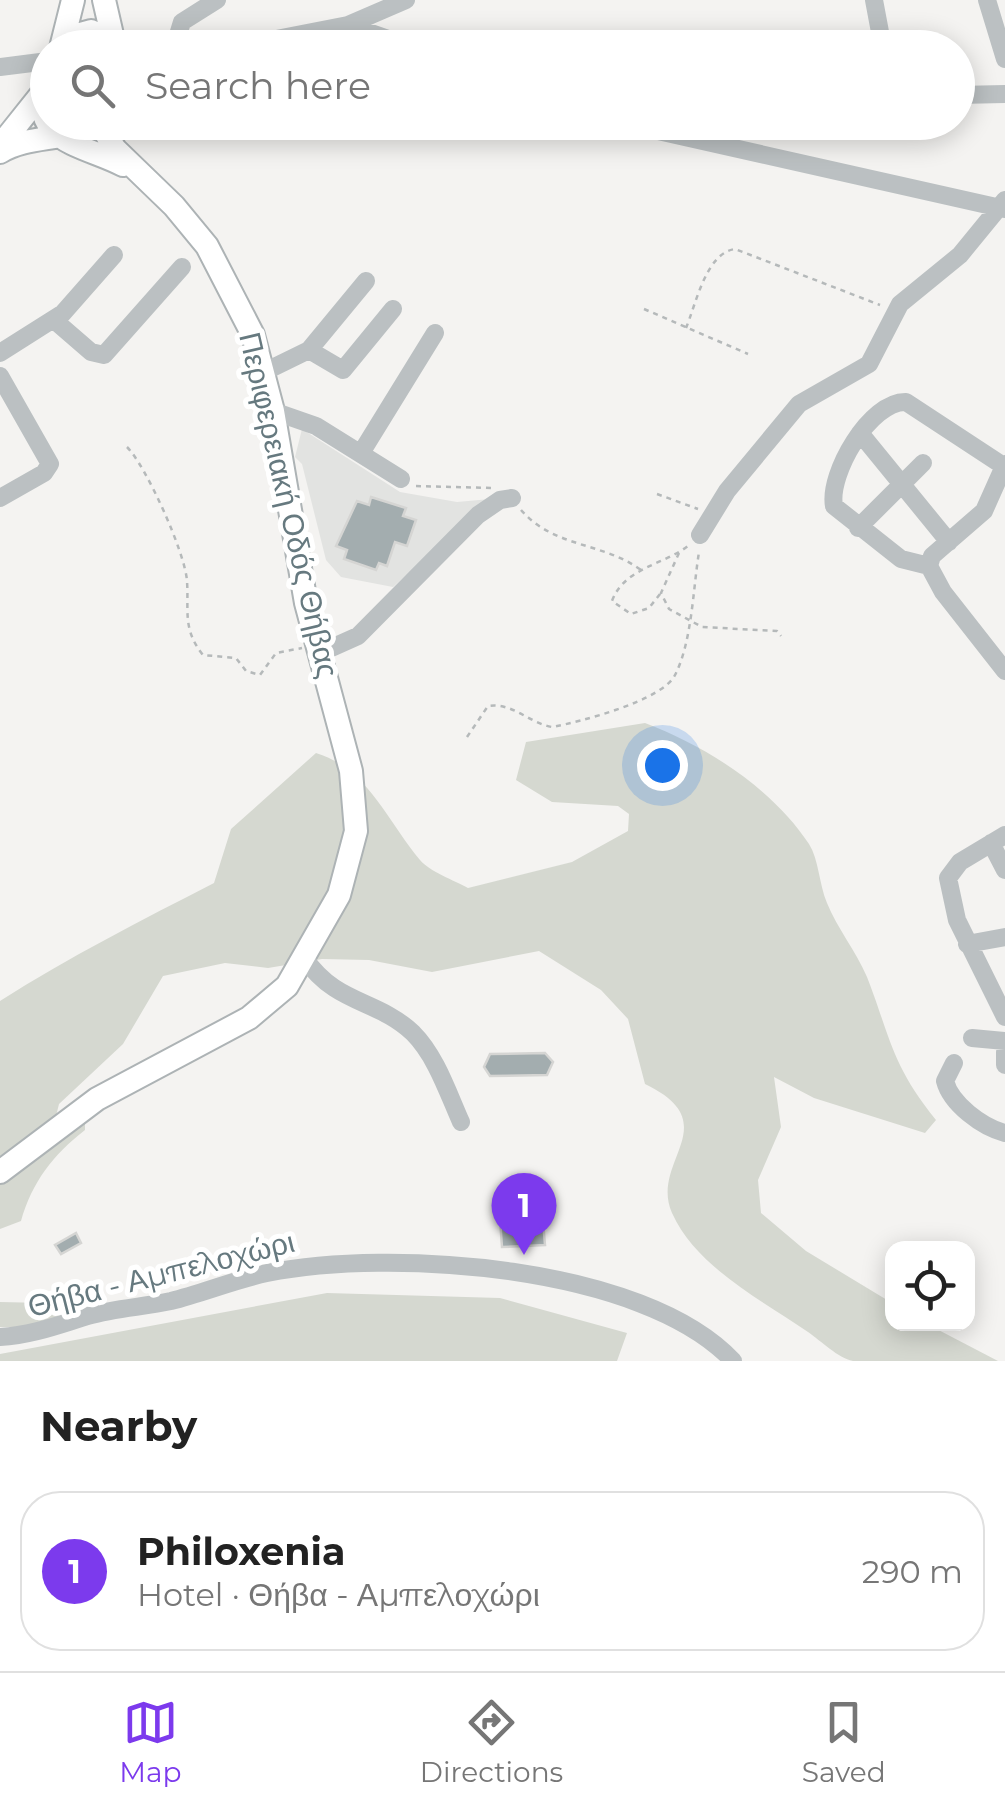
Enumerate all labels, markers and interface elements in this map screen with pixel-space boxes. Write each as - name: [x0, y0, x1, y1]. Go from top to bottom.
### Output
- search box: [30, 30, 975, 140]
- icon: search: [65, 58, 120, 113]
- text: Search here: [145, 62, 371, 109]
- street label: Περιφερειακή Οδός Θήβας: [231, 329, 347, 681]
- your location: [637, 740, 688, 791]
- pin: 1: [492, 1172, 556, 1255]
- street label: Θήβα - Αμπελοχώρι: [24, 1223, 298, 1325]
- map controls: [885, 1241, 975, 1331]
- button: locate: [885, 1241, 975, 1331]
- text: Nearby: [40, 1400, 197, 1452]
- text: Philoxenia: [137, 1528, 345, 1575]
- text: 1: [68, 1552, 81, 1591]
- text: 290 m: [862, 1552, 963, 1591]
- text: Hotel · Θήβα - Αμπελοχώρι: [137, 1575, 540, 1614]
- tab: Map: [119, 1695, 181, 1789]
- tab: Directions: [420, 1695, 563, 1789]
- tab: Saved: [802, 1695, 886, 1789]

